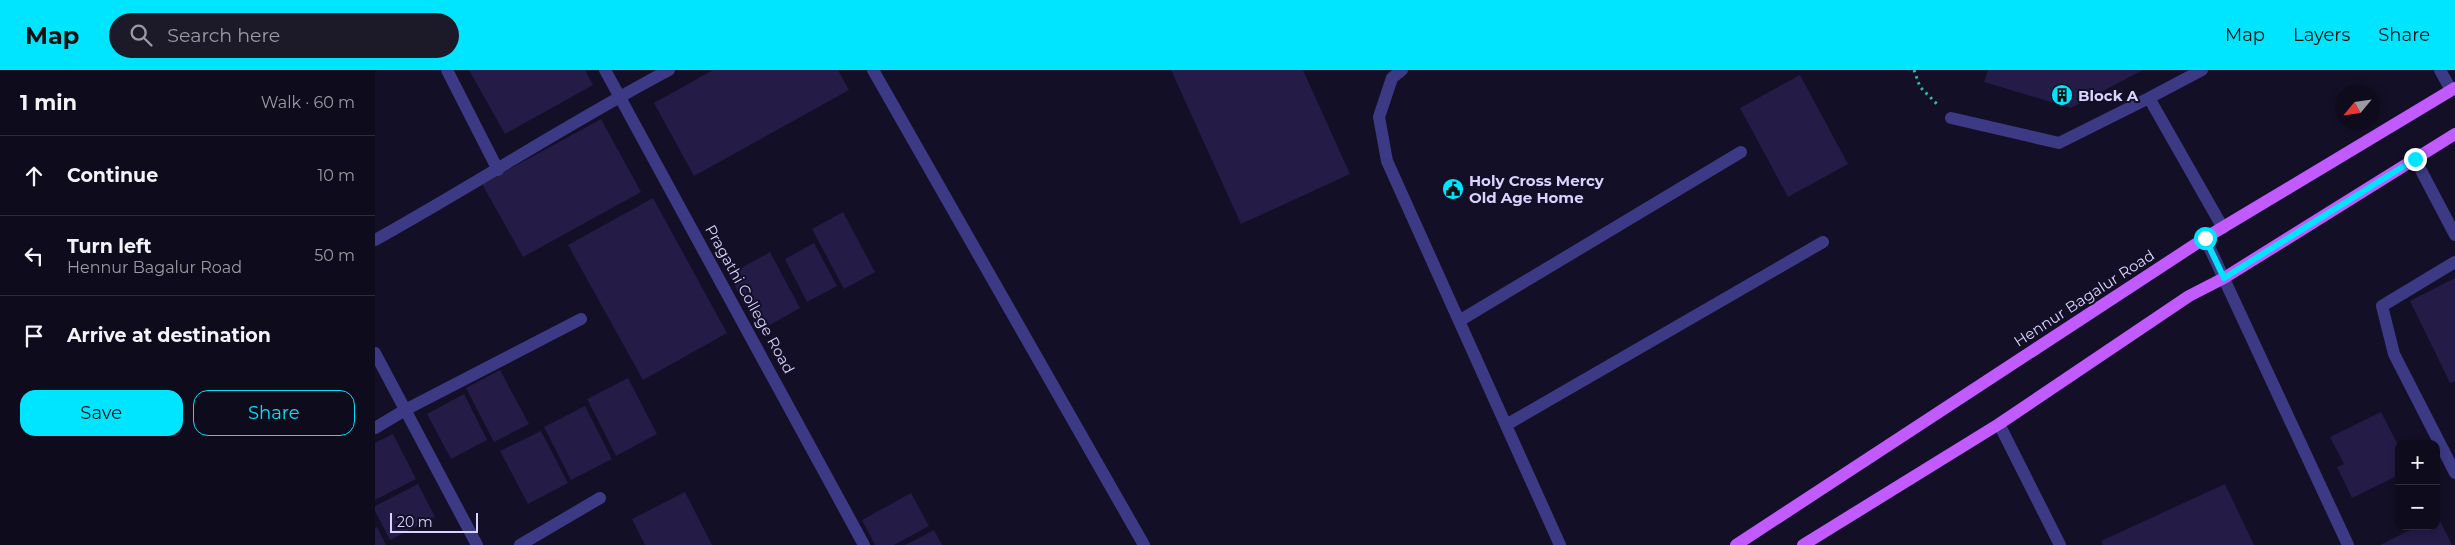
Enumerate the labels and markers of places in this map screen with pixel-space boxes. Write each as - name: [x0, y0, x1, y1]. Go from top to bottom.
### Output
- building icon: Block A: [2050, 83, 2074, 107]
- place label: Block A: [2078, 86, 2139, 105]
- place label: Holy Cross Mercy Old Age Home: [1469, 171, 1605, 207]
- public building icon: Holy Cross Mercy Old Age Home: [1441, 177, 1465, 201]

